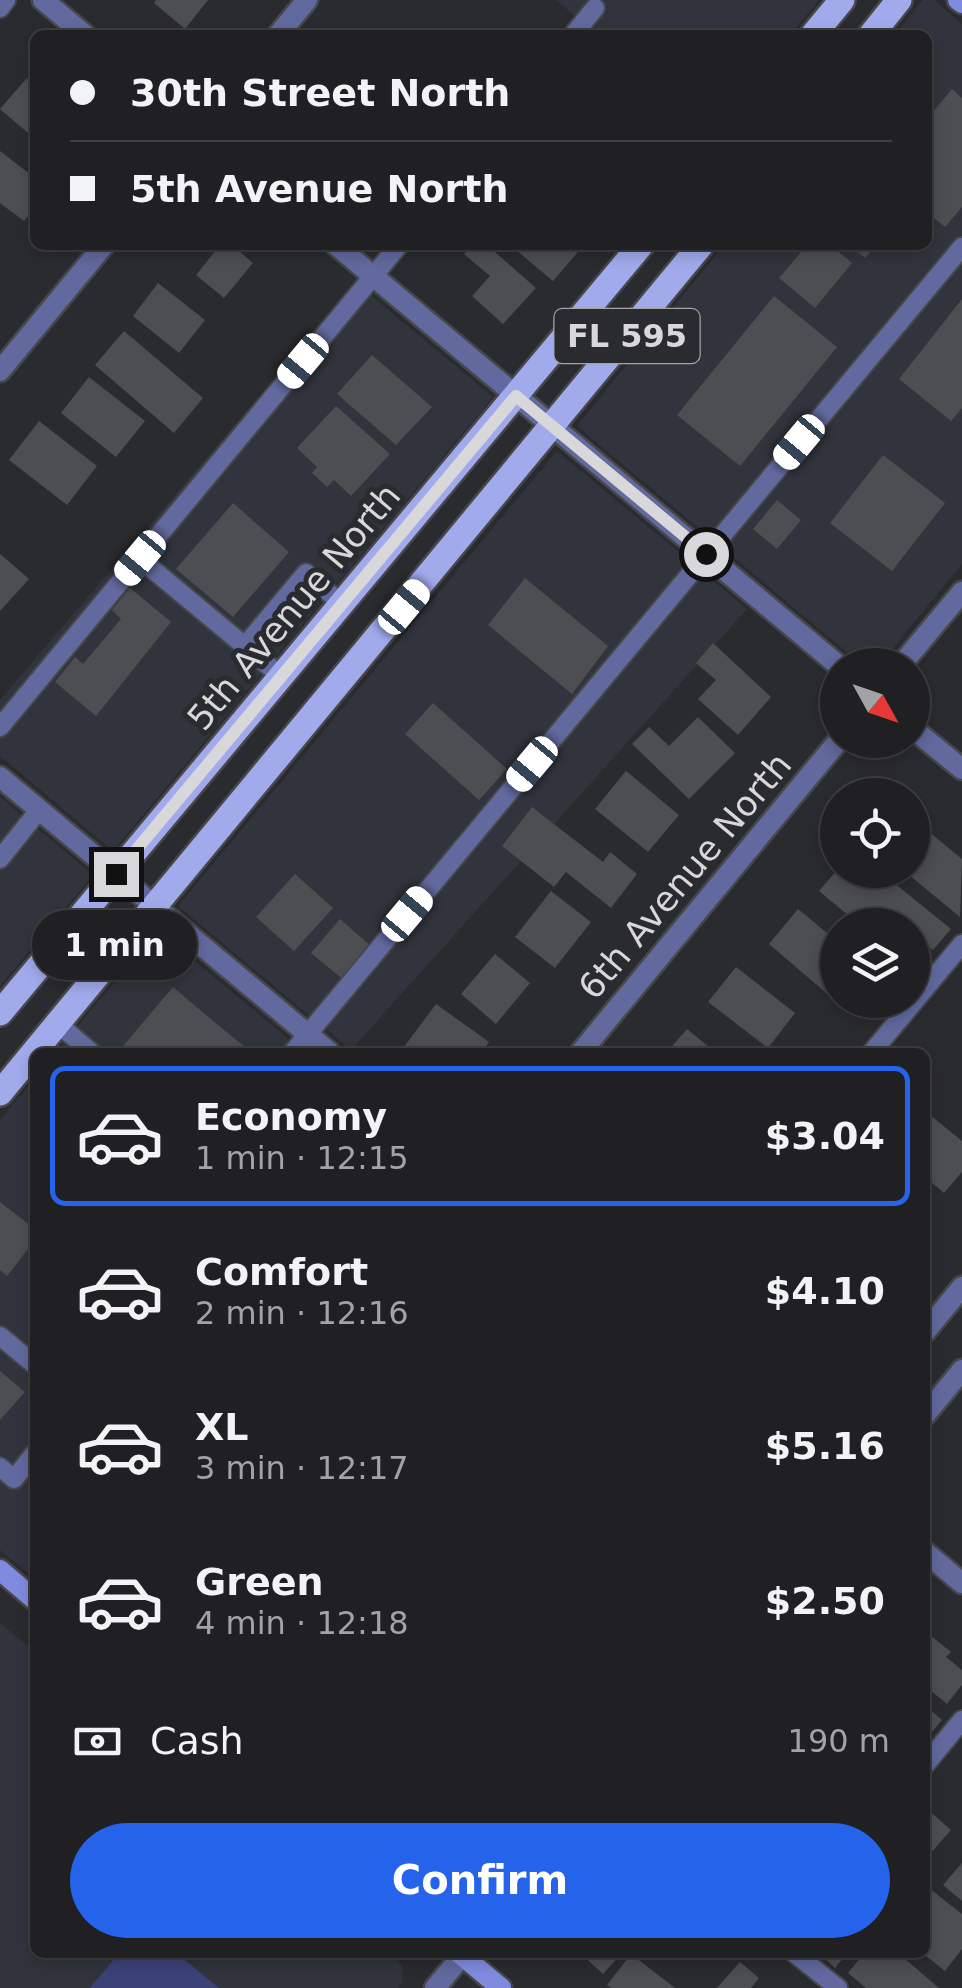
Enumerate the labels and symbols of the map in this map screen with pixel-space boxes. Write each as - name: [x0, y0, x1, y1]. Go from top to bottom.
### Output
- road number: FL 595: [554, 309, 700, 363]
- car: [272, 328, 334, 394]
- car: [768, 409, 830, 475]
- street label: 5th Avenue North: [180, 476, 408, 738]
- car: [109, 525, 171, 591]
- route start: [684, 532, 729, 577]
- car: [373, 574, 435, 640]
- north arrow: [820, 648, 930, 758]
- car: [501, 731, 563, 797]
- street label: 6th Avenue North: [571, 745, 799, 1007]
- route end: [94, 852, 139, 897]
- car: [376, 881, 438, 947]
- callout: 1 min: [34, 909, 198, 979]

